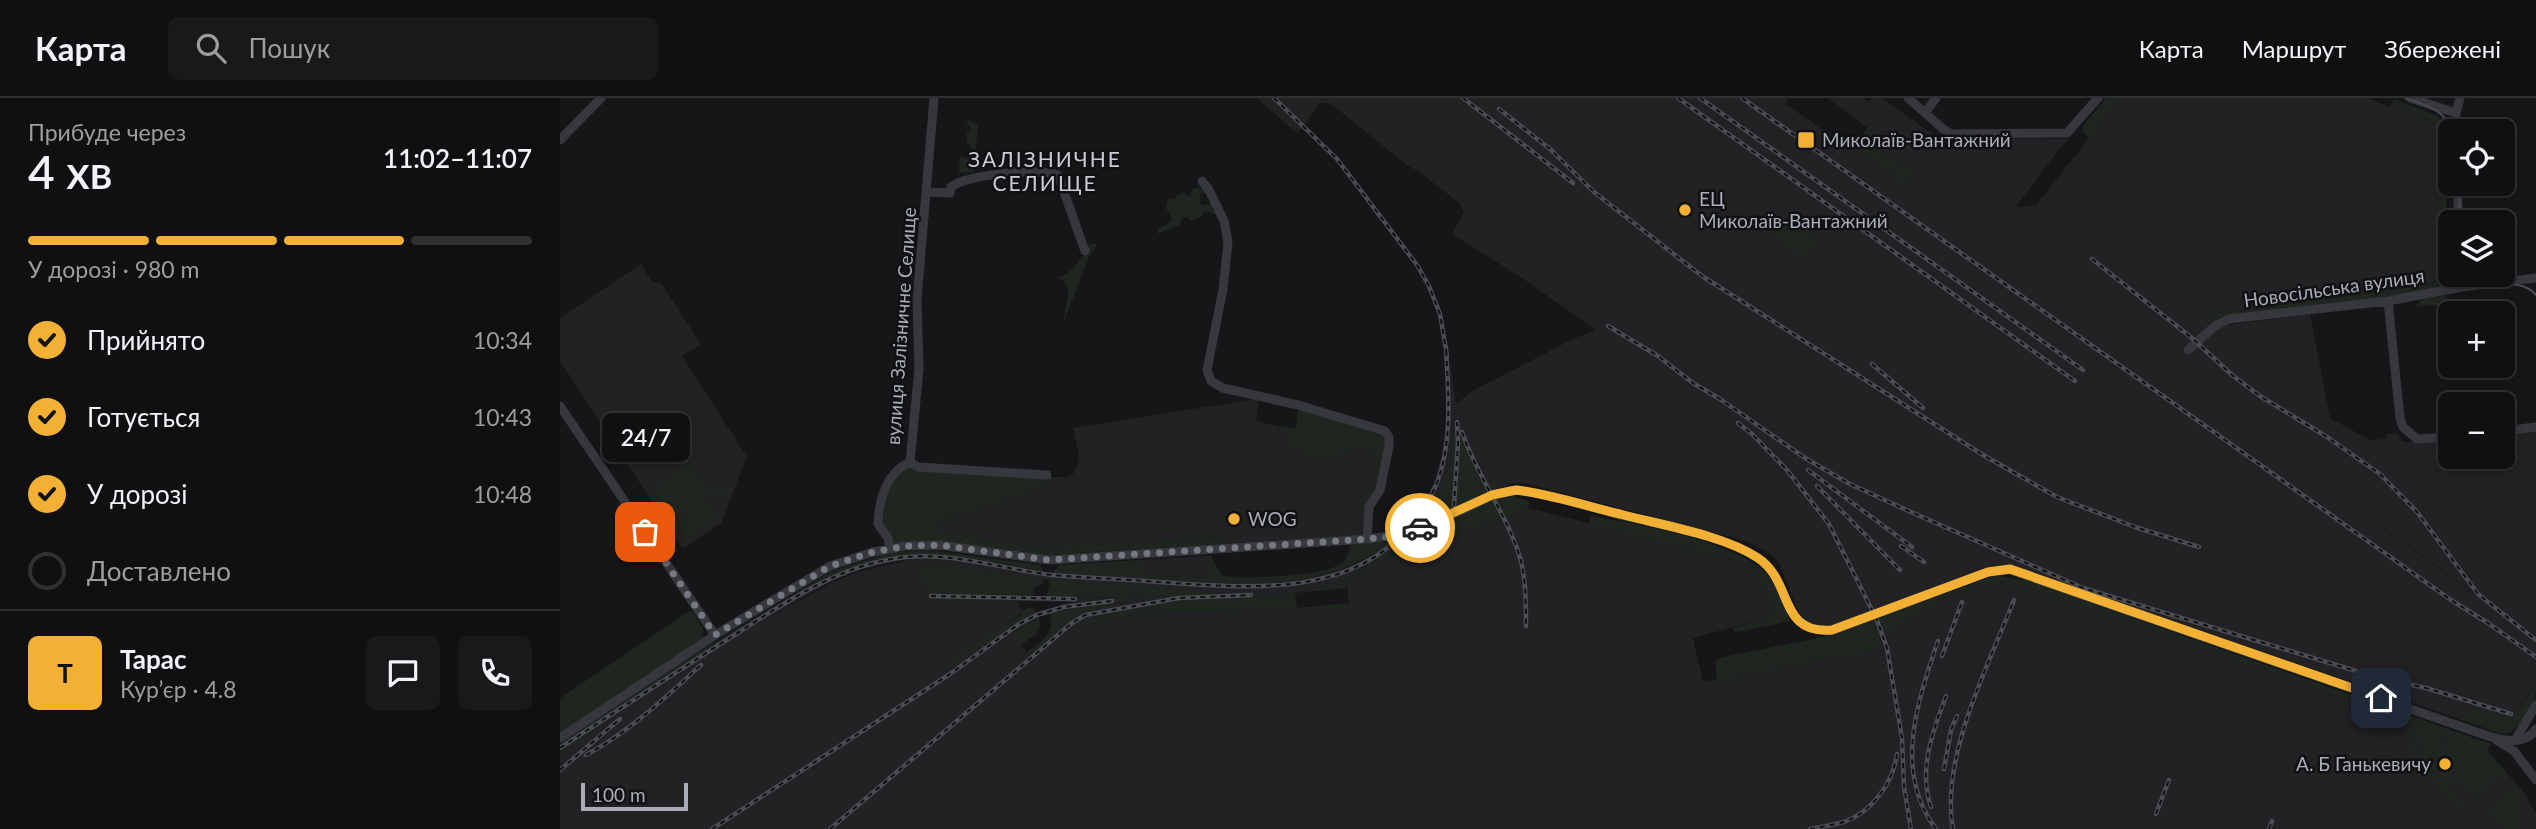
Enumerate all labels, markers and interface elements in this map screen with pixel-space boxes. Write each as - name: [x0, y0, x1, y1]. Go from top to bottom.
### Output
- search box: [168, 17, 658, 80]
- text: Карта: [35, 28, 126, 68]
- icon: search: [192, 29, 230, 67]
- text: Пошук: [248, 32, 330, 64]
- text: Карта: [2139, 34, 2204, 63]
- text: Маршрут: [2242, 34, 2346, 63]
- text: Збережені: [2384, 34, 2501, 63]
- text: Прибуде через: [28, 118, 186, 146]
- map controls: [2438, 119, 2515, 469]
- button: locate: [2438, 119, 2515, 196]
- place label: Миколаїв-Вантажний: [1822, 128, 2011, 151]
- marker: Миколаїв-Вантажний: [1796, 130, 1816, 150]
- text: 11:02–11:07: [383, 142, 532, 174]
- text: 4 хв: [28, 144, 113, 199]
- district label: ЗАЛІЗНИЧНЕ СЕЛИЩЕ: [968, 146, 1122, 195]
- place label: ЕЦ Миколаїв-Вантажний: [1699, 187, 1888, 232]
- marker: ЕЦ Миколаїв-Вантажний: [1677, 202, 1693, 218]
- street label: вулиця Залізничне Селище: [881, 206, 920, 446]
- button: layers: [2438, 210, 2515, 287]
- text: У дорозі · 980 m: [28, 255, 199, 283]
- street label: Новосільська вулиця: [2242, 263, 2426, 312]
- button: +: [2438, 301, 2515, 378]
- icon: check: [28, 321, 66, 359]
- text: Прийнято: [87, 324, 205, 356]
- text: 10:34: [473, 326, 532, 354]
- button: −: [2438, 392, 2515, 469]
- icon: check: [28, 398, 66, 436]
- text: Готується: [87, 401, 200, 433]
- text: 10:43: [473, 403, 532, 431]
- callout: 24/7: [601, 413, 689, 462]
- text: 24/7: [621, 423, 671, 451]
- icon: check: [28, 475, 66, 513]
- text: У дорозі: [87, 478, 187, 510]
- text: 10:48: [473, 480, 532, 508]
- courier: [1385, 493, 1455, 563]
- pin: [615, 502, 675, 562]
- place label: WOG: [1248, 507, 1297, 530]
- icon: car: [1401, 509, 1439, 547]
- marker: WOG: [1226, 511, 1242, 527]
- icon: bag: [626, 513, 664, 551]
- text: Доставлено: [87, 555, 231, 587]
- button: chat: [366, 636, 440, 710]
- button: phone: [458, 636, 532, 710]
- text: Тарас: [120, 643, 186, 675]
- text: Т: [57, 657, 73, 689]
- pin: [2351, 668, 2411, 728]
- text: Кур’єр · 4.8: [120, 675, 237, 703]
- icon: home: [2362, 679, 2400, 717]
- place label: А. Б Ганькевичу: [2296, 752, 2431, 775]
- marker: А. Б Ганькевичу: [2437, 756, 2453, 772]
- scale bar: [581, 780, 688, 812]
- text: 100 m: [592, 783, 646, 806]

